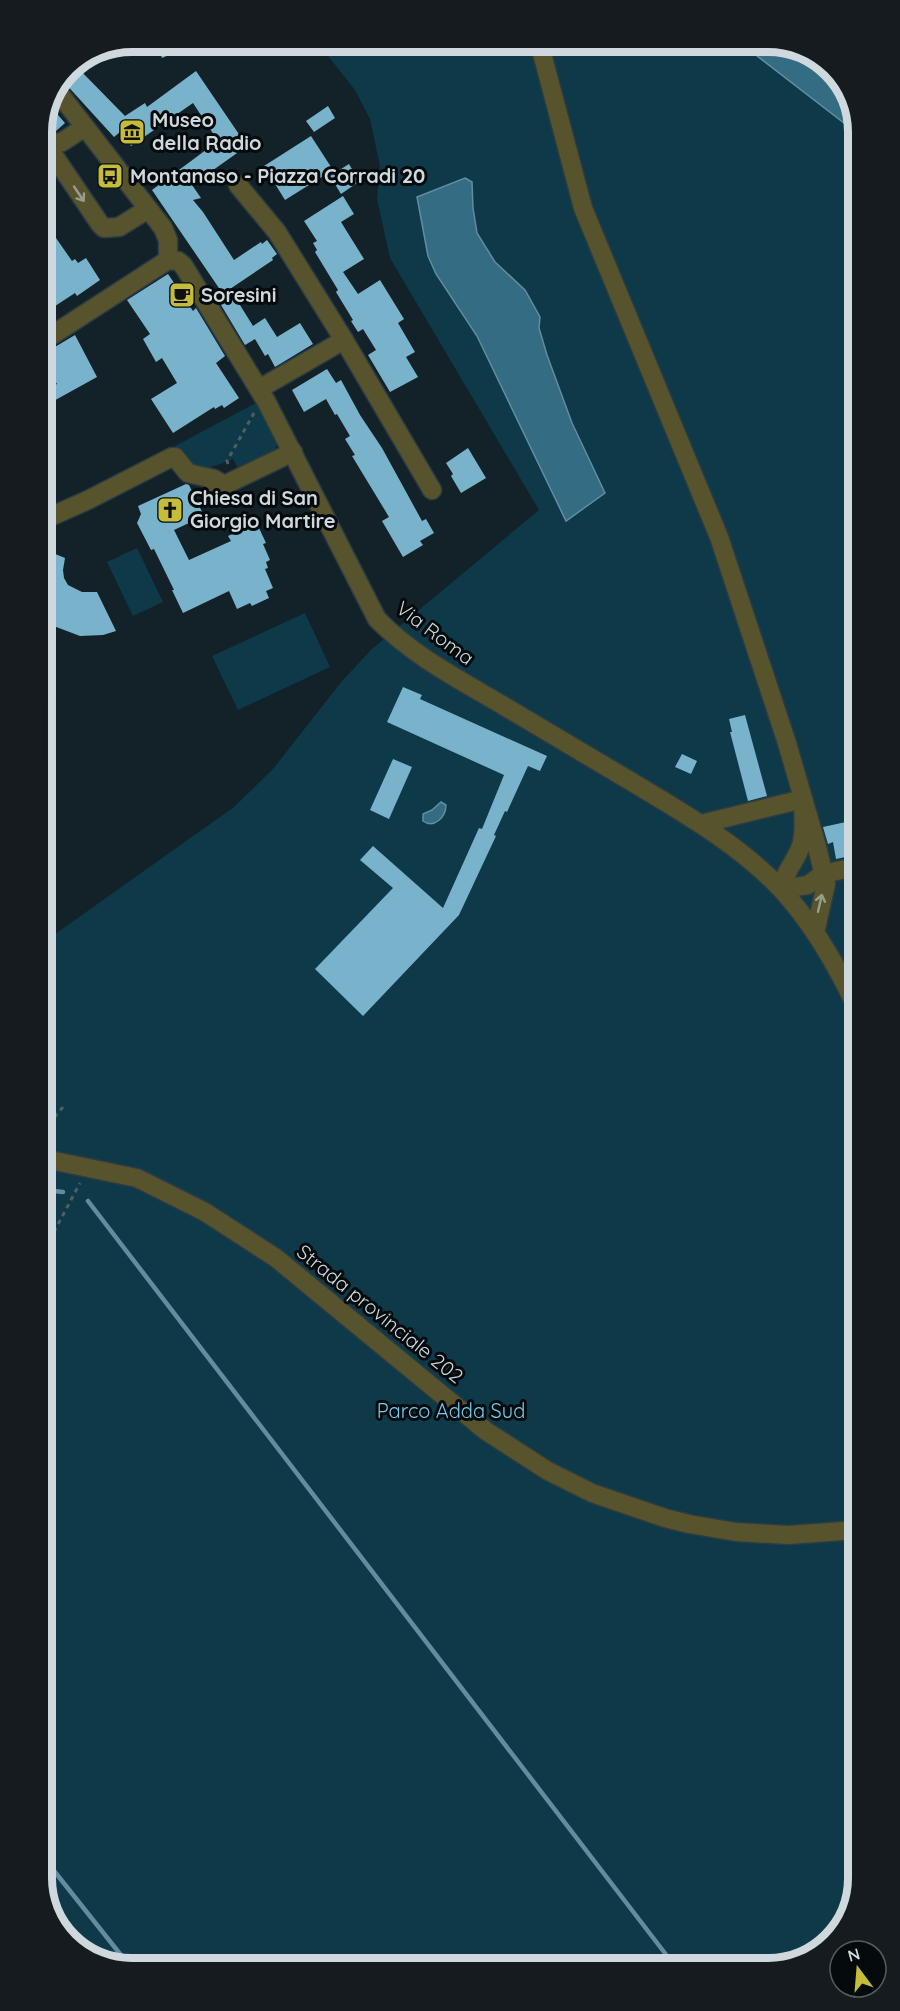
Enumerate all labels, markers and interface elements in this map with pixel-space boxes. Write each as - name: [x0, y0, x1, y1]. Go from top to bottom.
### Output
- place label: Museo della Radio: [152, 107, 261, 155]
- museum icon: Museo della Radio: [117, 117, 147, 147]
- bus stop icon: Montanaso - Piazza Corradi 20: [95, 161, 125, 191]
- place label: Montanaso - Piazza Corradi 20: [130, 163, 425, 188]
- one-way arrow: [73, 185, 85, 202]
- cafe icon: Soresini: [167, 280, 197, 310]
- place label: Soresini: [201, 282, 276, 307]
- place label: Chiesa di San Giorgio Martire: [190, 485, 336, 533]
- church icon: Chiesa di San Giorgio Martire: [155, 495, 185, 525]
- street label: Via Roma: [391, 595, 479, 670]
- one-way arrow: [815, 894, 827, 913]
- street label: Strada provinciale 202: [292, 1239, 469, 1388]
- park label: Parco Adda Sud: [377, 1398, 525, 1423]
- north arrow: [828, 1939, 888, 1999]
- text: N: [845, 1943, 862, 1966]

